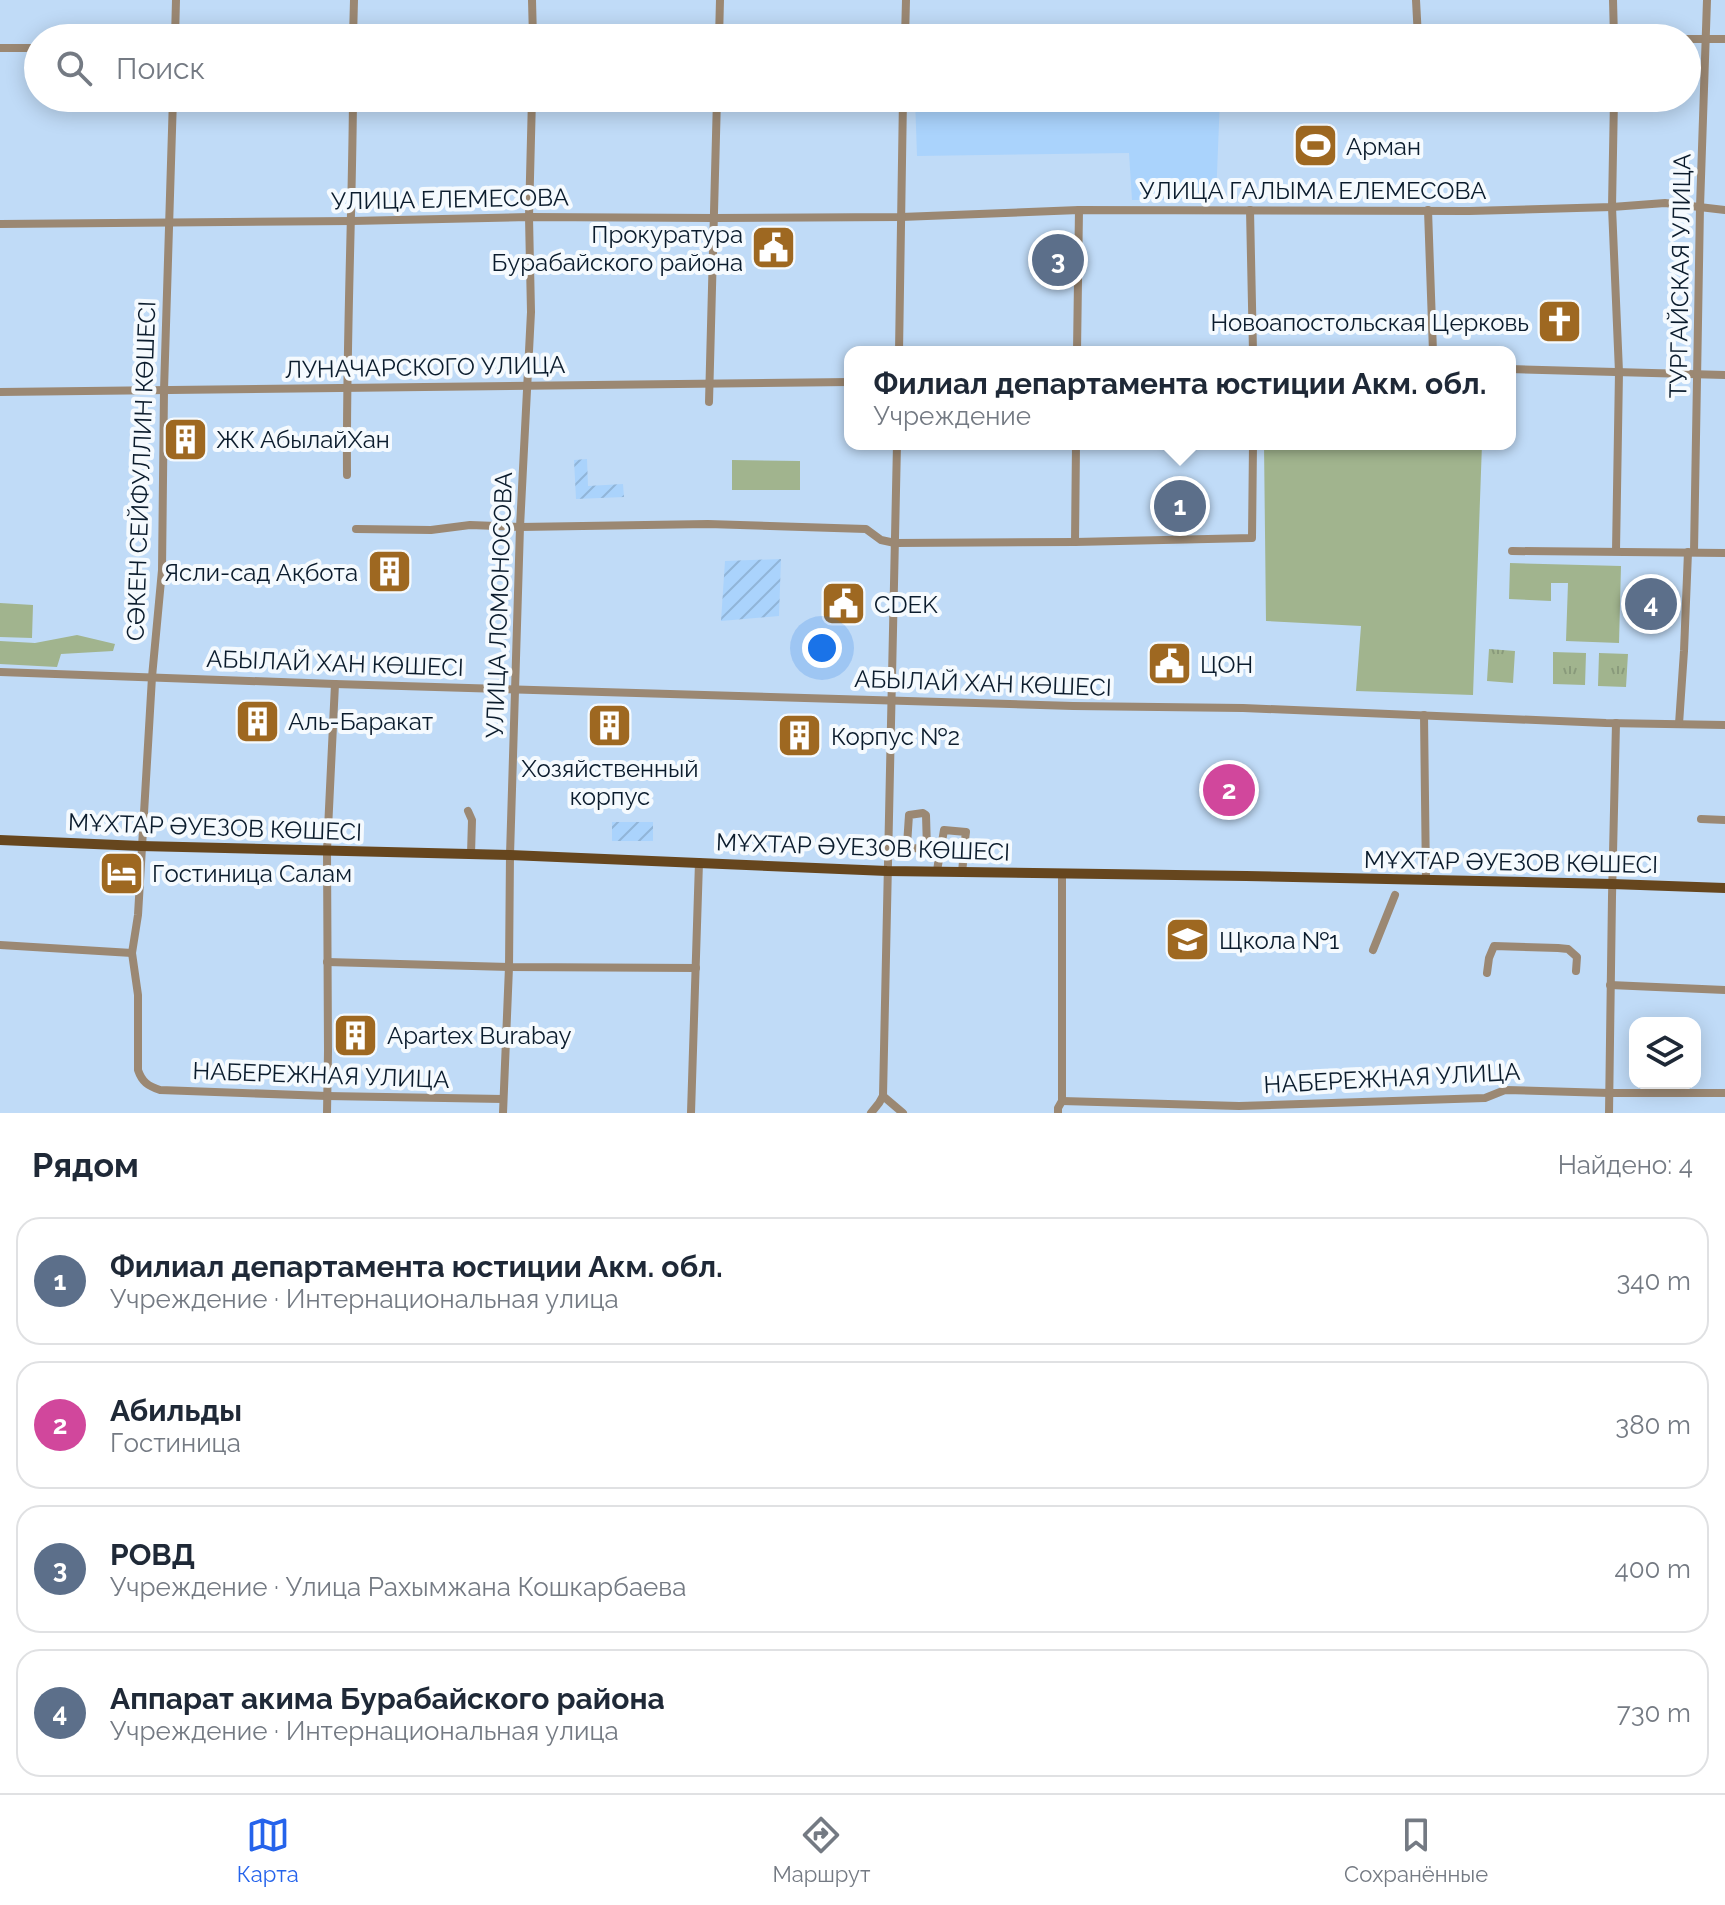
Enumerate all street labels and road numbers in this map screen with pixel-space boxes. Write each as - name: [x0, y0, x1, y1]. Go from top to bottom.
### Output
- street label: ТУРГАЙСКАЯ УЛИЦА: [1663, 153, 1697, 399]
- street label: УЛИЦА ГАЛЫМА ЕЛЕМЕСОВА: [1140, 176, 1486, 205]
- street label: УЛИЦА ЕЛЕМЕСОВА: [331, 182, 569, 216]
- street label: СӘКЕН СЕЙФУЛЛИН КӨШЕСІ: [121, 300, 161, 642]
- street label: ЛУНАЧАРСКОГО УЛИЦА: [284, 350, 566, 384]
- street label: УЛИЦА ЛОМОНОСОВА: [480, 472, 518, 738]
- street label: АБЫЛАЙ ХАН КӨШЕСІ: [206, 644, 464, 682]
- street label: АБЫЛАЙ ХАН КӨШЕСІ: [854, 664, 1112, 702]
- street label: МҰХТАР ӘУЕЗОВ КӨШЕСІ: [68, 807, 362, 847]
- street label: МҰХТАР ӘУЕЗОВ КӨШЕСІ: [716, 827, 1010, 867]
- street label: МҰХТАР ӘУЕЗОВ КӨШЕСІ: [1364, 845, 1658, 879]
- street label: НАБЕРЕЖНАЯ УЛИЦА: [192, 1056, 450, 1094]
- street label: НАБЕРЕЖНАЯ УЛИЦА: [1263, 1057, 1521, 1099]

